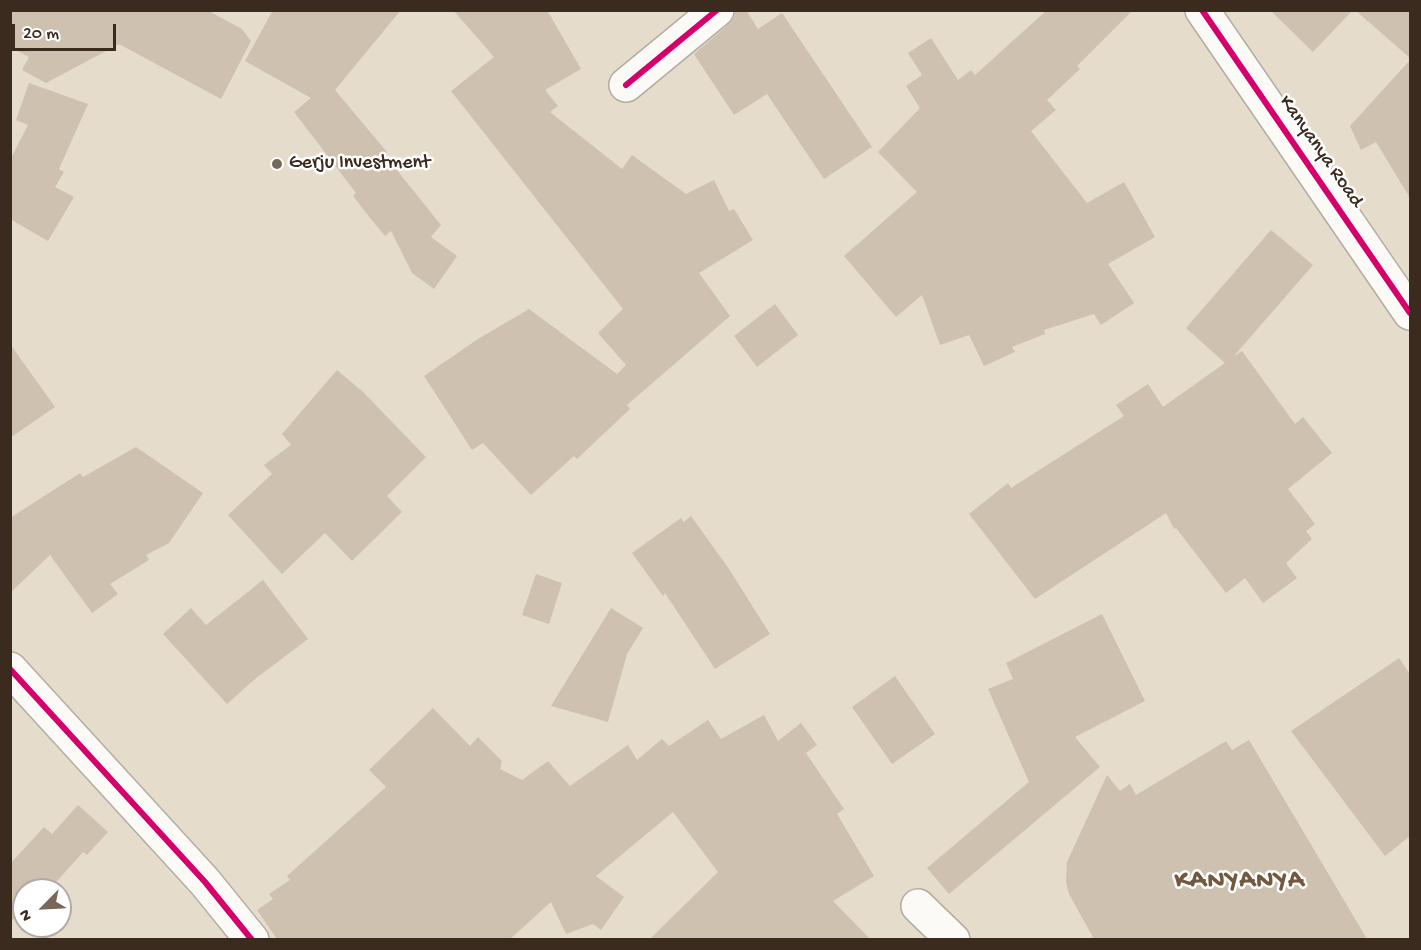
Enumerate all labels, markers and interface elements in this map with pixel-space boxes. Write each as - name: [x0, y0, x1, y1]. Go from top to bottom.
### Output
- scale bar: [15, 12, 118, 50]
- text: 20 m: [23, 24, 59, 45]
- street label: Kanyanya Road: [1272, 91, 1368, 213]
- place label: Gerju Investment: [289, 152, 430, 176]
- marker: Gerju Investment: [270, 157, 284, 171]
- district label: KANYANYA: [1175, 866, 1305, 898]
- north arrow: [12, 878, 72, 938]
- text: N: [16, 906, 38, 923]

